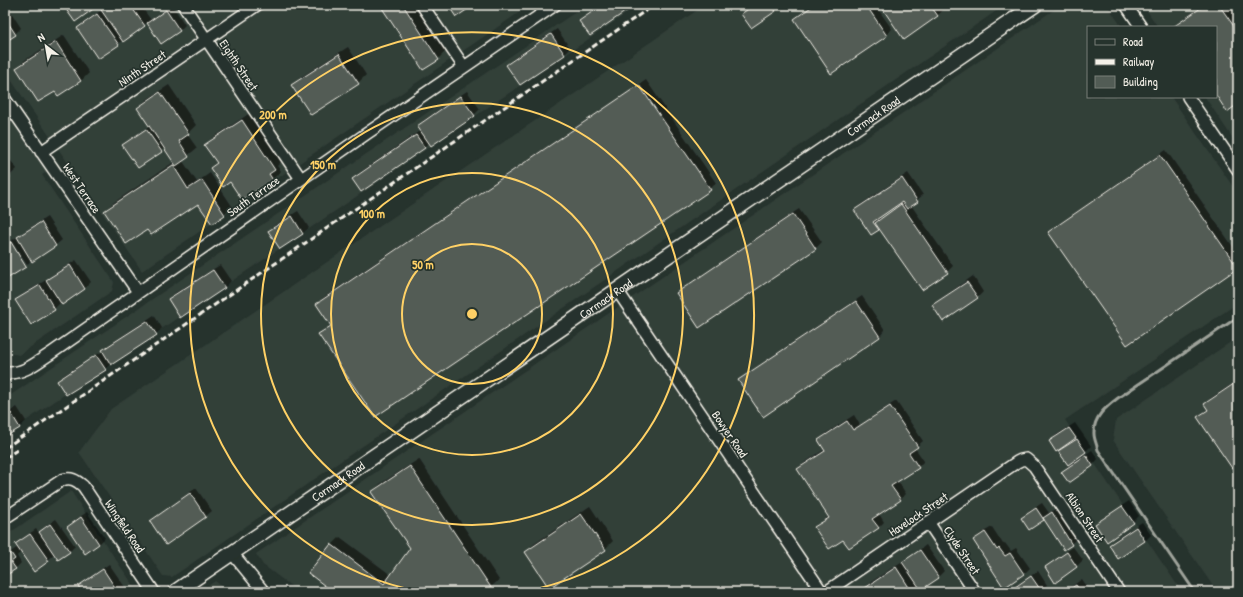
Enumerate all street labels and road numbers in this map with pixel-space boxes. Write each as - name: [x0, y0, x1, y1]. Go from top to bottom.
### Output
- street label: Eighth Street: [216, 36, 263, 95]
- street label: Ninth Street: [115, 45, 170, 90]
- street label: Cormack Road: [843, 91, 903, 140]
- street label: West Terrace: [59, 159, 105, 217]
- street label: South Terrace: [223, 171, 283, 220]
- street label: Cormack Road: [575, 274, 636, 323]
- street label: Bowyer Road: [708, 407, 752, 461]
- street label: Cormack Road: [308, 457, 368, 505]
- street label: Havelock Street: [885, 487, 952, 540]
- street label: Albion Street: [1062, 488, 1109, 546]
- street label: Wingfield Road: [101, 496, 149, 556]
- street label: Clyde Street: [940, 522, 985, 578]

